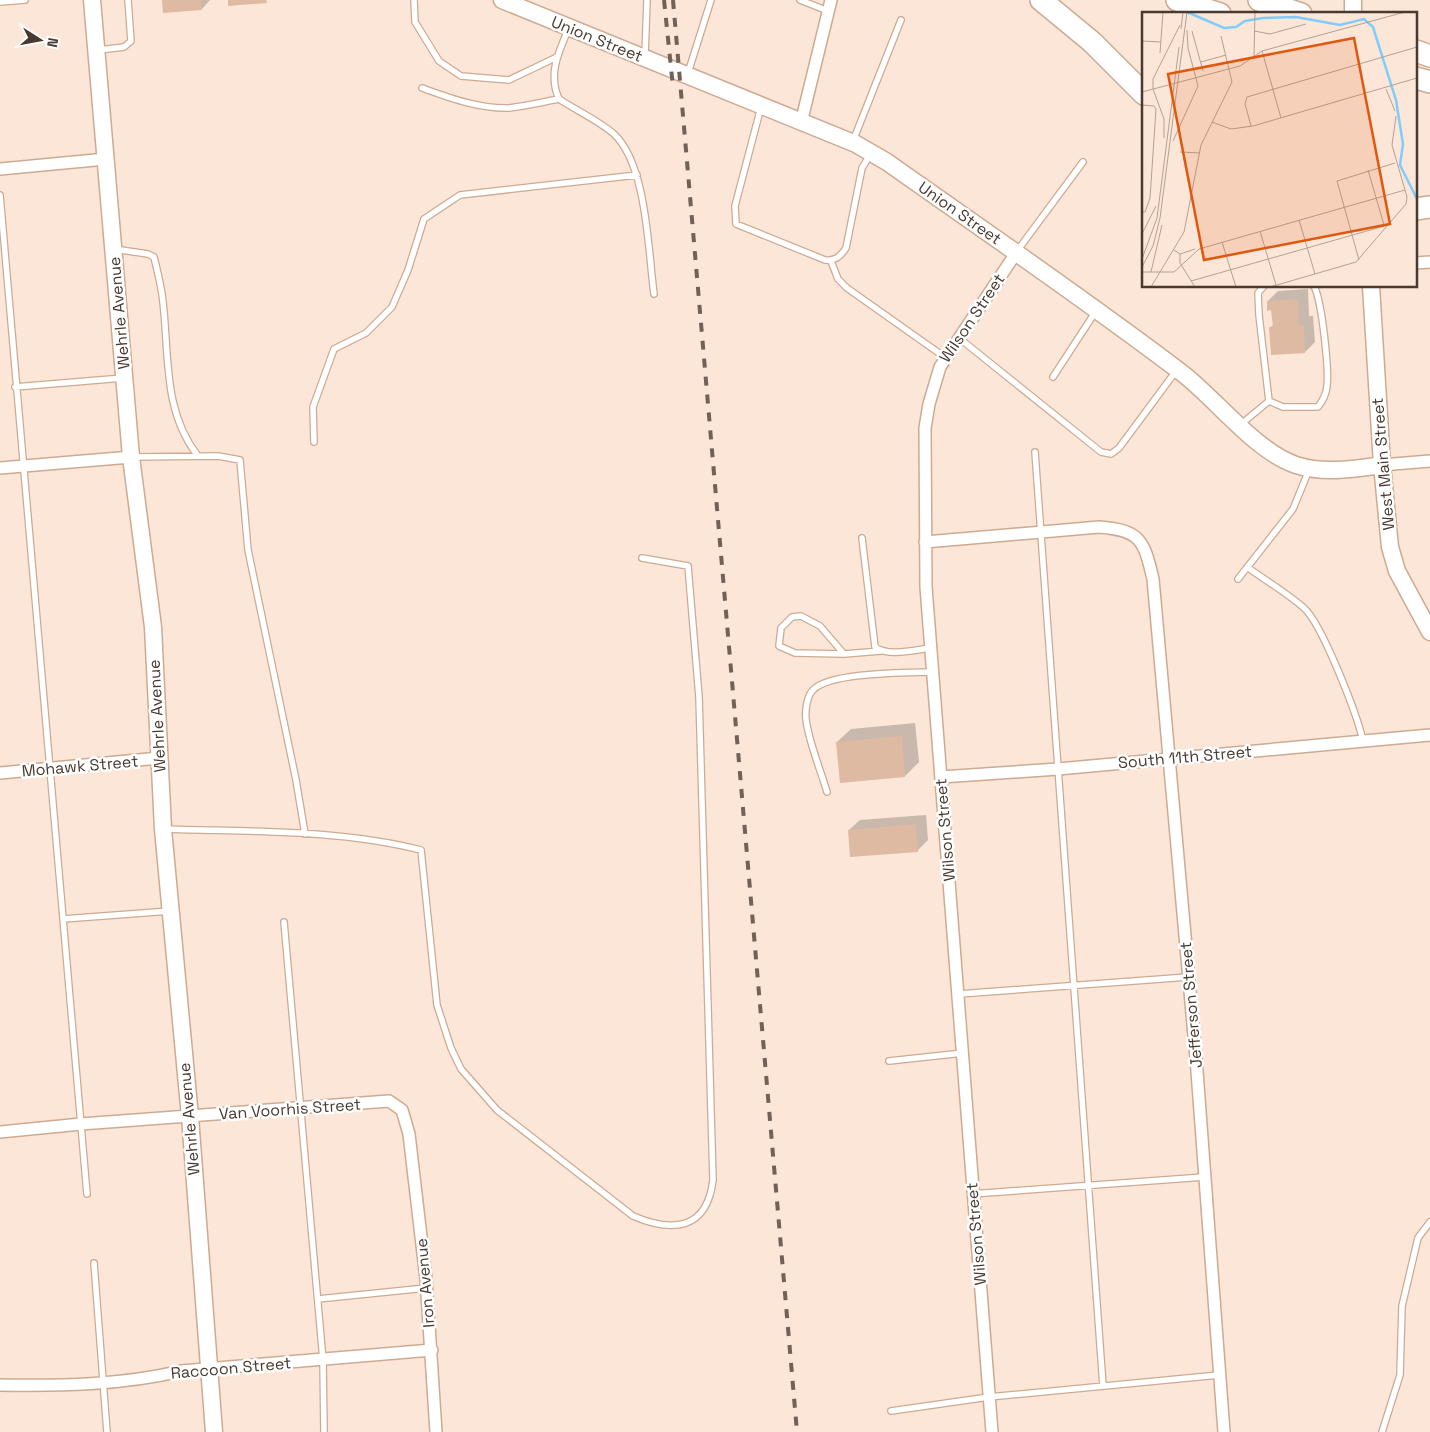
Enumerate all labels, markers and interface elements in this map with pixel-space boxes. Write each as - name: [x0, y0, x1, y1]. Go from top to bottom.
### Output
- street label: Union Street: [548, 11, 646, 67]
- inset map: [1142, 12, 1418, 288]
- north arrow: [15, 15, 65, 65]
- text: N: [43, 36, 62, 49]
- street label: Union Street: [914, 177, 1006, 249]
- street label: Wehrle Avenue: [104, 256, 134, 370]
- street label: Wilson Street: [935, 269, 1009, 367]
- street label: West Main Street: [1367, 397, 1399, 531]
- street label: Wehrle Avenue: [144, 659, 170, 773]
- street label: South 11th Street: [1117, 741, 1253, 773]
- street label: Mohawk Street: [21, 750, 139, 782]
- street label: Wilson Street: [930, 778, 960, 882]
- street label: Jefferson Street: [1175, 941, 1207, 1069]
- street label: Wehrle Avenue: [174, 1062, 204, 1176]
- street label: Van Voorhis Street: [218, 1094, 362, 1124]
- street label: Wilson Street: [961, 1182, 991, 1286]
- street label: Iron Avenue: [411, 1237, 439, 1329]
- street label: Raccoon Street: [170, 1352, 292, 1384]

